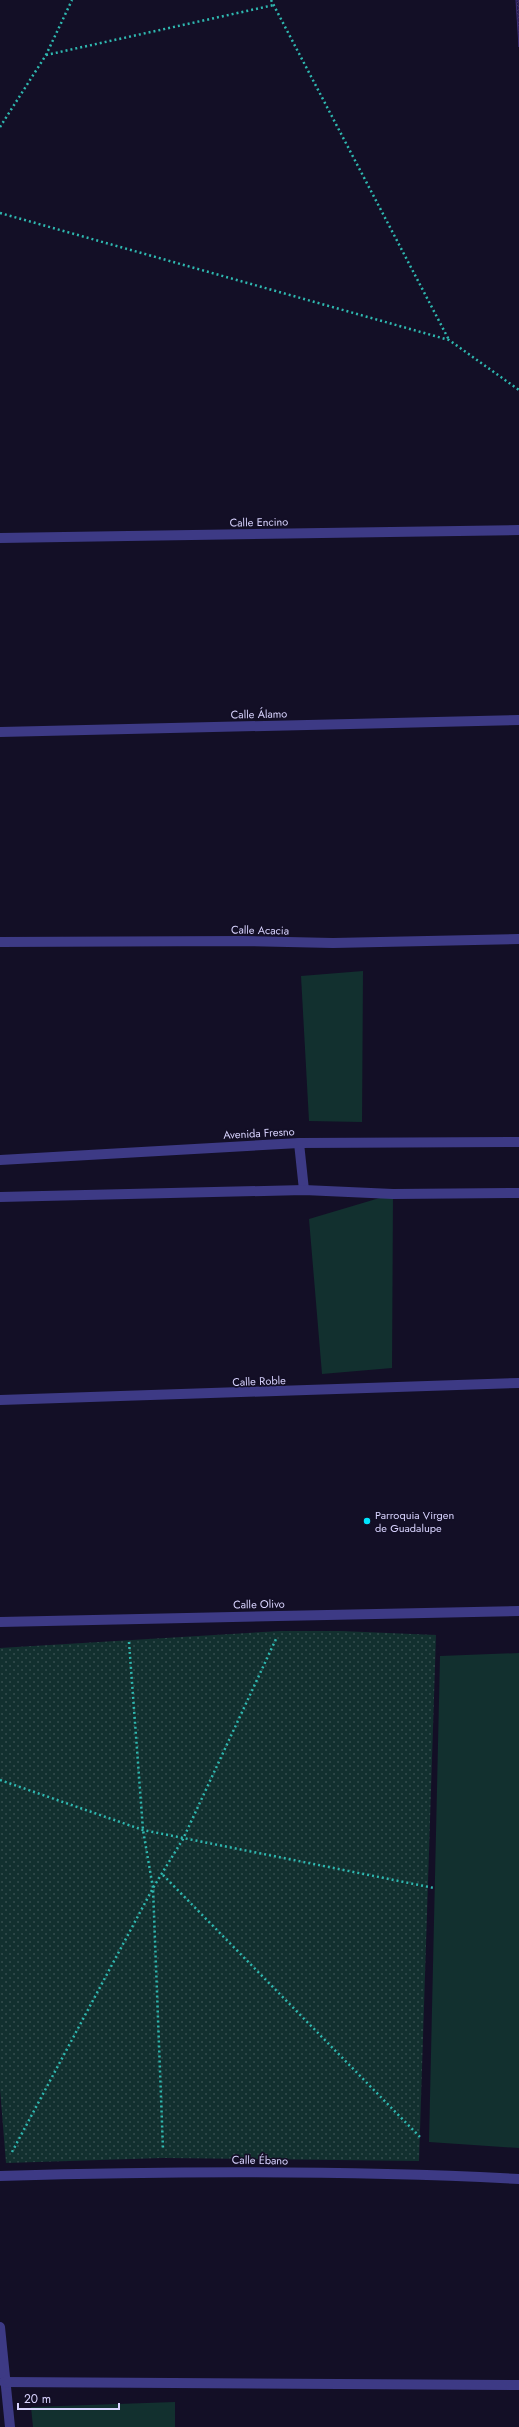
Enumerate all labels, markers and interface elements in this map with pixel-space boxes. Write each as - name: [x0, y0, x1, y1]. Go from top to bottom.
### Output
- street label: Calle Encino: [230, 513, 288, 531]
- street label: Calle Álamo: [231, 706, 287, 722]
- street label: Calle Acacia: [231, 921, 289, 939]
- street label: Avenida Fresno: [223, 1123, 295, 1143]
- street label: Calle Roble: [232, 1372, 286, 1390]
- place label: Parroquia Virgen de Guadalupe: [375, 1507, 454, 1536]
- marker: Parroquia Virgen de Guadalupe: [362, 1516, 372, 1526]
- street label: Calle Olivo: [233, 1596, 285, 1612]
- street label: Calle Ébano: [232, 2152, 288, 2168]
- scale bar: [18, 2385, 119, 2411]
- text: 20 m: [24, 2390, 51, 2408]

